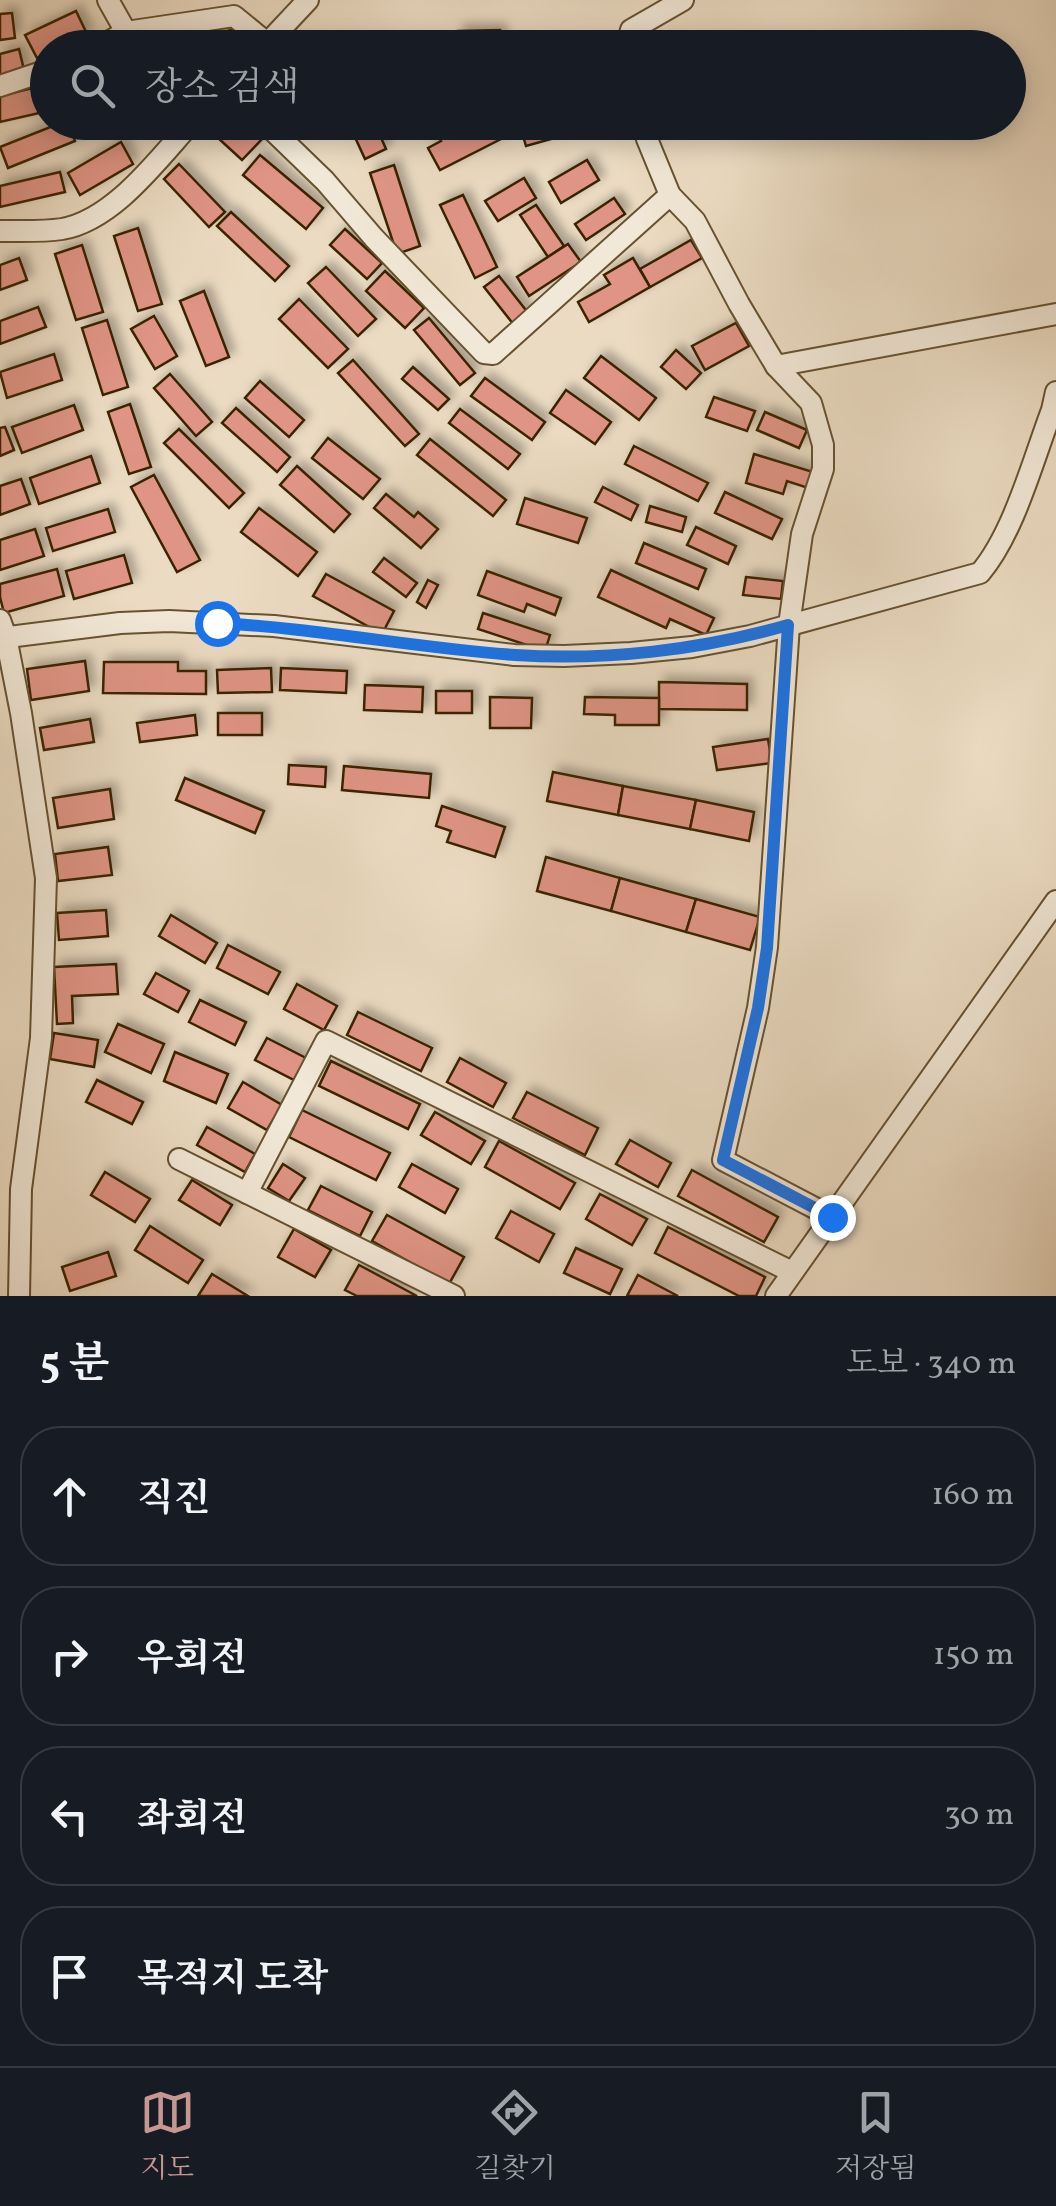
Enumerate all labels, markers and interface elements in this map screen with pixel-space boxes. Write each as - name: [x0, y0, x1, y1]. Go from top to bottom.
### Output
- search box: [30, 30, 1026, 140]
- icon: search: [65, 58, 120, 113]
- text: 장소 검색: [145, 63, 299, 116]
- route start: [195, 601, 241, 647]
- route end: [810, 1195, 856, 1241]
- text: 5 분: [40, 1336, 109, 1395]
- text: 도보 · 340 m: [846, 1343, 1016, 1387]
- icon: ahead: [42, 1469, 97, 1524]
- text: 직진: [137, 1474, 210, 1527]
- text: 160 m: [931, 1474, 1014, 1518]
- icon: right: [42, 1629, 97, 1684]
- text: 우회전: [137, 1634, 247, 1687]
- text: 150 m: [933, 1634, 1014, 1678]
- icon: left: [42, 1789, 97, 1844]
- text: 좌회전: [137, 1794, 247, 1847]
- text: 30 m: [944, 1794, 1014, 1838]
- icon: arrive: [42, 1949, 97, 2004]
- text: 목적지 도착: [137, 1954, 328, 2007]
- tab: 지도: [140, 2085, 195, 2189]
- tab: 길찾기: [474, 2085, 556, 2189]
- tab: 저장됨: [835, 2085, 916, 2189]

